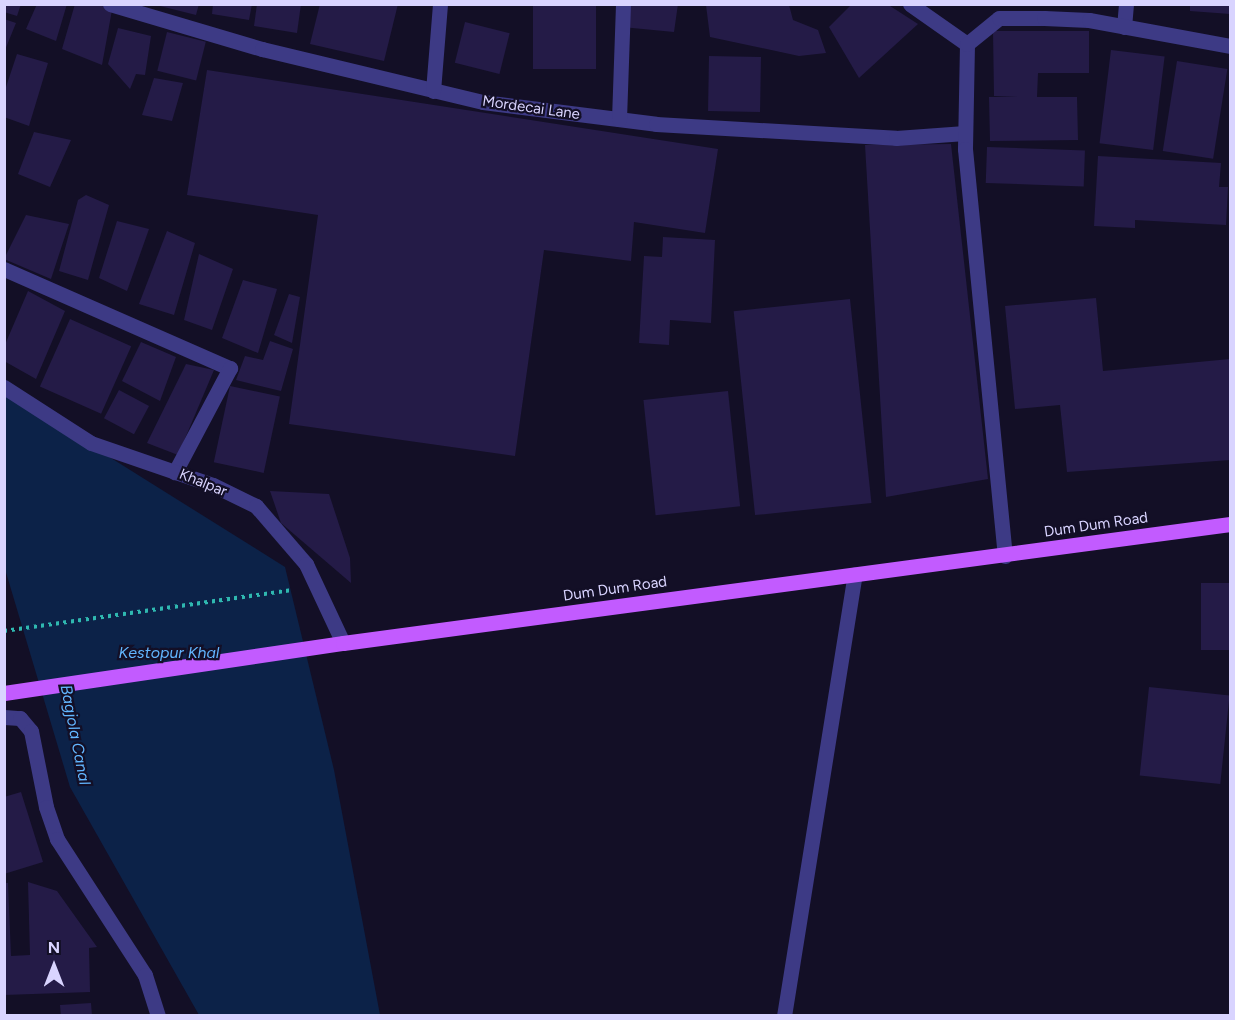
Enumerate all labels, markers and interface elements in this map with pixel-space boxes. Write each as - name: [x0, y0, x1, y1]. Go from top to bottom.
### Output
- street label: Mordecai Lane: [481, 92, 581, 124]
- street label: Khalpar: [176, 465, 230, 501]
- street label: Dum Dum Road: [1043, 509, 1149, 541]
- street label: Dum Dum Road: [562, 573, 668, 605]
- water label: Kestopur Khal: [119, 643, 219, 663]
- water label: Bagjola Canal: [56, 683, 94, 787]
- north arrow: [24, 936, 84, 996]
- text: N: [48, 938, 60, 957]

